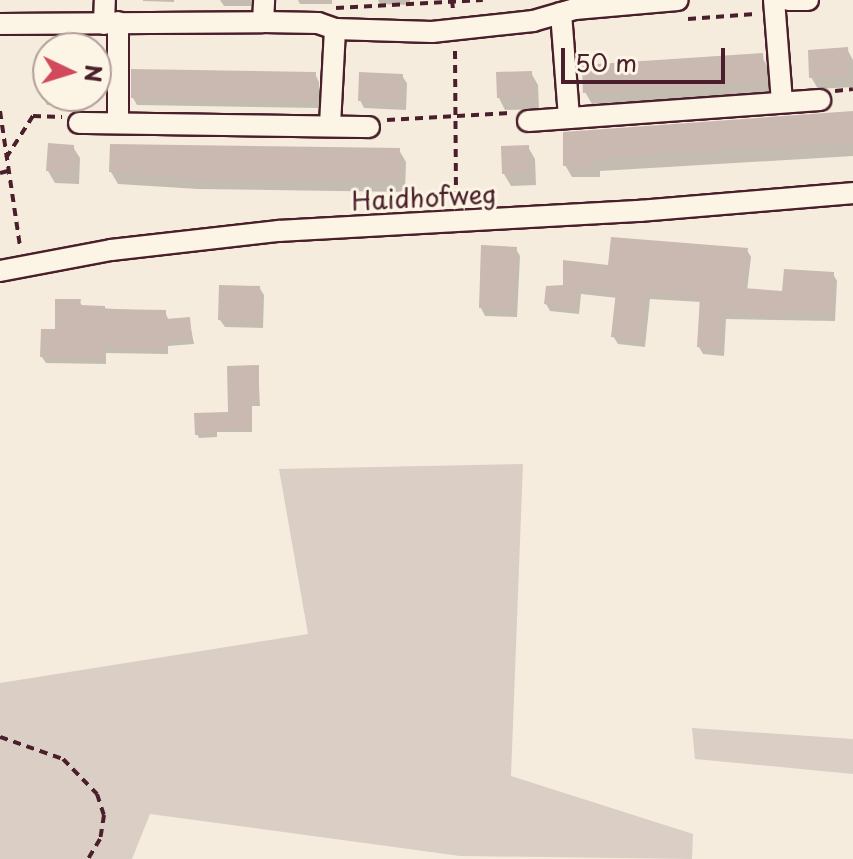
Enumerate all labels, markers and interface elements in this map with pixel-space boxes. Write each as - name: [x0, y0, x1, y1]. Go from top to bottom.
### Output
- north arrow: [32, 32, 112, 112]
- scale bar: [565, 32, 729, 82]
- text: 50 m: [575, 44, 637, 80]
- text: N: [77, 64, 112, 83]
- street label: Haidhofweg: [350, 178, 498, 216]

